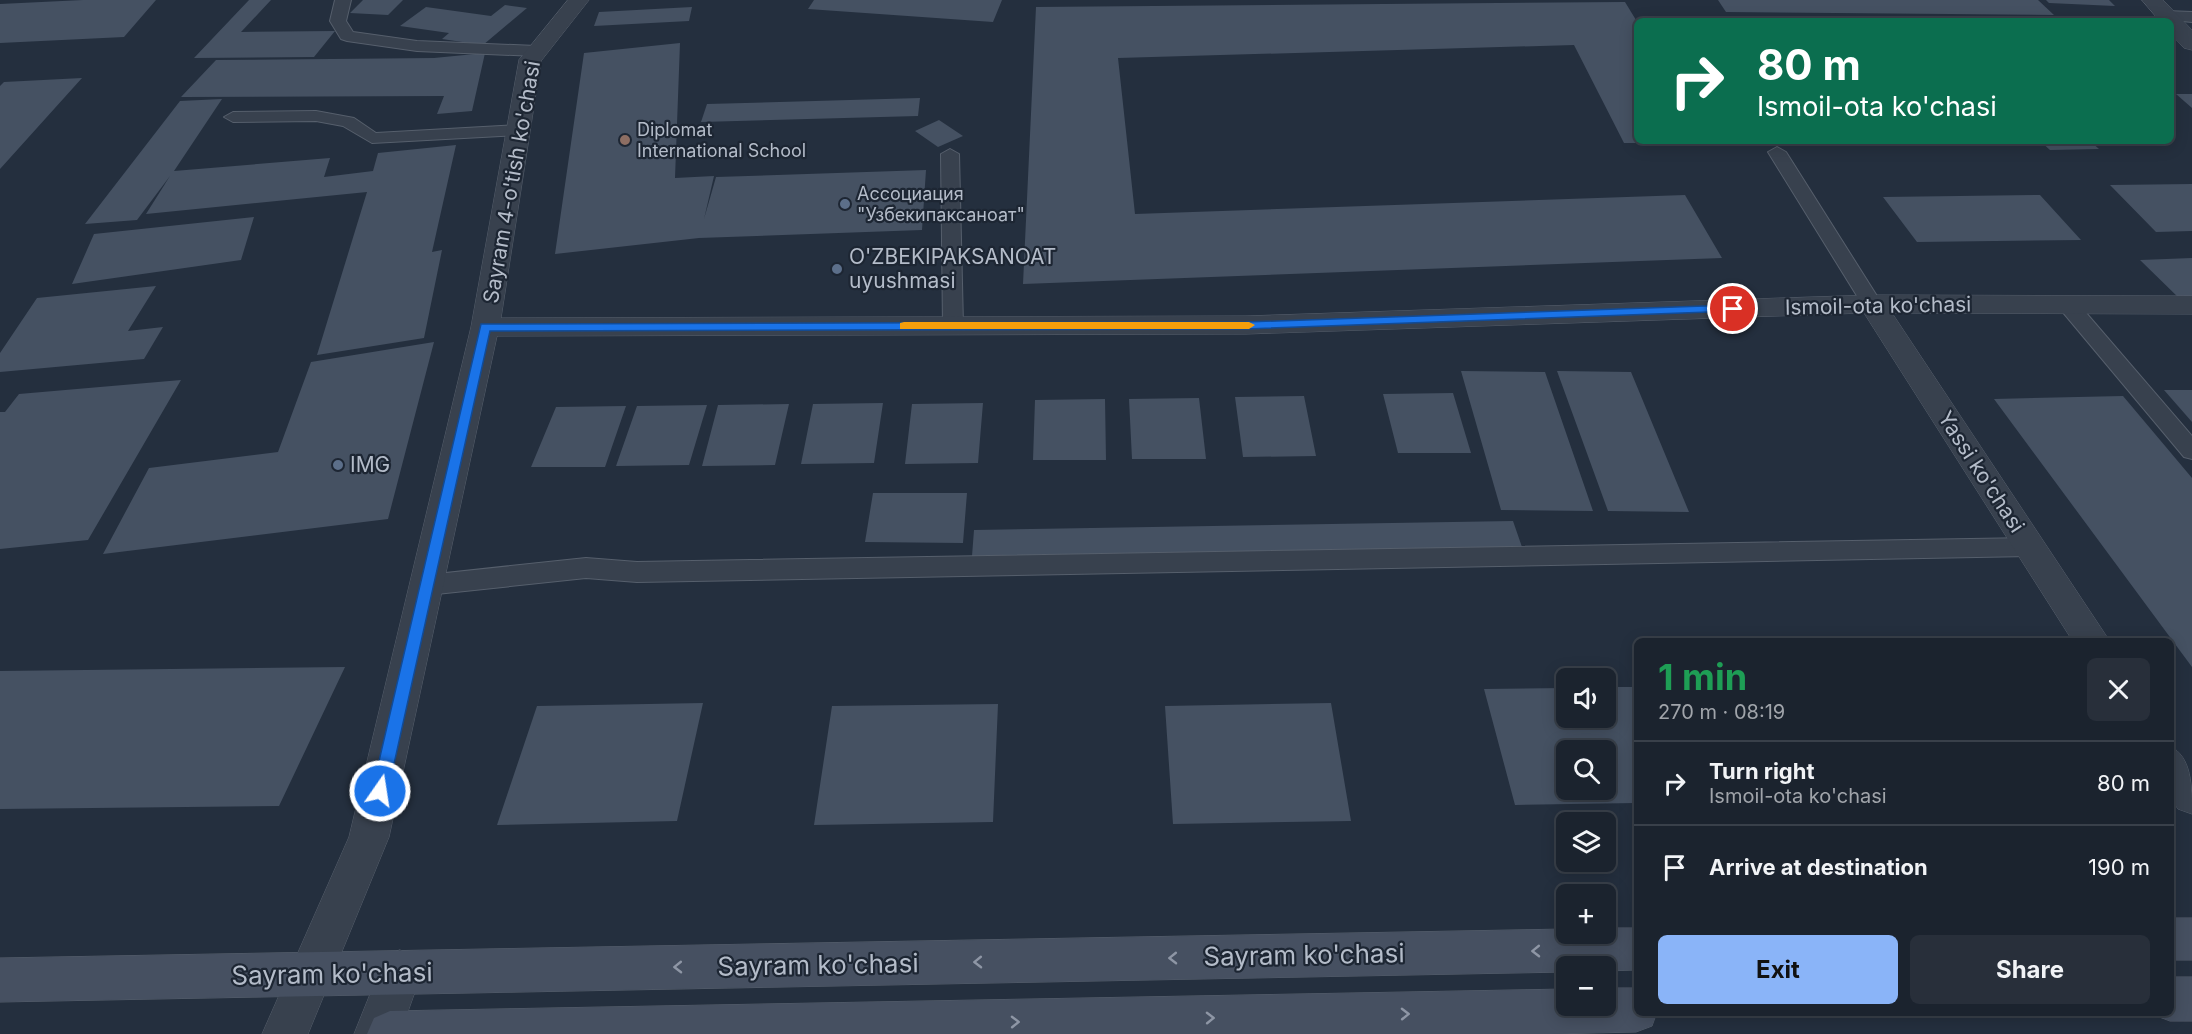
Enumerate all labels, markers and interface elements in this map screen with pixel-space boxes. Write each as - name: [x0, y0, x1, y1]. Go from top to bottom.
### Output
- text: 80 m: [1757, 39, 1861, 90]
- icon: right: [1658, 42, 1736, 120]
- street label: Sayram 4-o'tish ko'chasi: [478, 59, 545, 305]
- text: Ismoil-ota ko'chasi: [1757, 90, 1997, 123]
- place label: Diplomat International School: [637, 119, 806, 161]
- marker: Diplomat International School: [618, 133, 632, 147]
- place label: Ассоциация "Узбекипаксаноат": [857, 183, 1025, 225]
- marker: Ассоциация "Узбекипаксаноат": [838, 197, 852, 211]
- place label: O'ZBEKIPAKSANOAT uyushmasi: [849, 244, 1056, 293]
- marker: O'ZBEKIPAKSANOAT uyushmasi: [830, 262, 844, 276]
- pin: [1707, 283, 1758, 334]
- street label: Ismoil-ota ko'chasi: [1785, 291, 1971, 320]
- icon: arrive: [1716, 292, 1749, 325]
- street label: Yassi ko'chasi: [1933, 406, 2030, 537]
- place label: IMG: [350, 452, 390, 477]
- marker: IMG: [331, 458, 345, 472]
- text: 1 min: [1658, 655, 1747, 699]
- button: close: [2087, 658, 2150, 721]
- map controls: [1556, 668, 1616, 1016]
- button: sound: [1556, 668, 1616, 728]
- text: 270 m · 08:19: [1658, 700, 1785, 724]
- button: search: [1556, 740, 1616, 800]
- text: Turn right: [1709, 758, 1815, 784]
- position arrow: [348, 759, 412, 823]
- icon: right: [1658, 767, 1691, 800]
- text: 80 m: [2097, 770, 2150, 796]
- text: Ismoil-ota ko'chasi: [1709, 784, 1887, 808]
- button: layers: [1556, 812, 1616, 872]
- icon: arrive: [1658, 851, 1691, 884]
- text: Arrive at destination: [1709, 854, 1928, 880]
- text: 190 m: [2088, 854, 2150, 880]
- button: +: [1556, 884, 1616, 944]
- button: Exit: [1658, 935, 1898, 1004]
- button: Share: [1910, 935, 2150, 1004]
- street label: Sayram ko'chasi: [1203, 937, 1405, 972]
- one-way arrow: [1532, 945, 1541, 957]
- street label: Sayram ko'chasi: [717, 947, 919, 982]
- one-way arrow: [1169, 952, 1178, 964]
- one-way arrow: [974, 955, 983, 968]
- street label: Sayram ko'chasi: [231, 956, 433, 991]
- button: −: [1556, 956, 1616, 1016]
- one-way arrow: [674, 961, 683, 973]
- one-way arrow: [1400, 1008, 1409, 1020]
- one-way arrow: [1206, 1012, 1215, 1024]
- one-way arrow: [1011, 1016, 1020, 1028]

